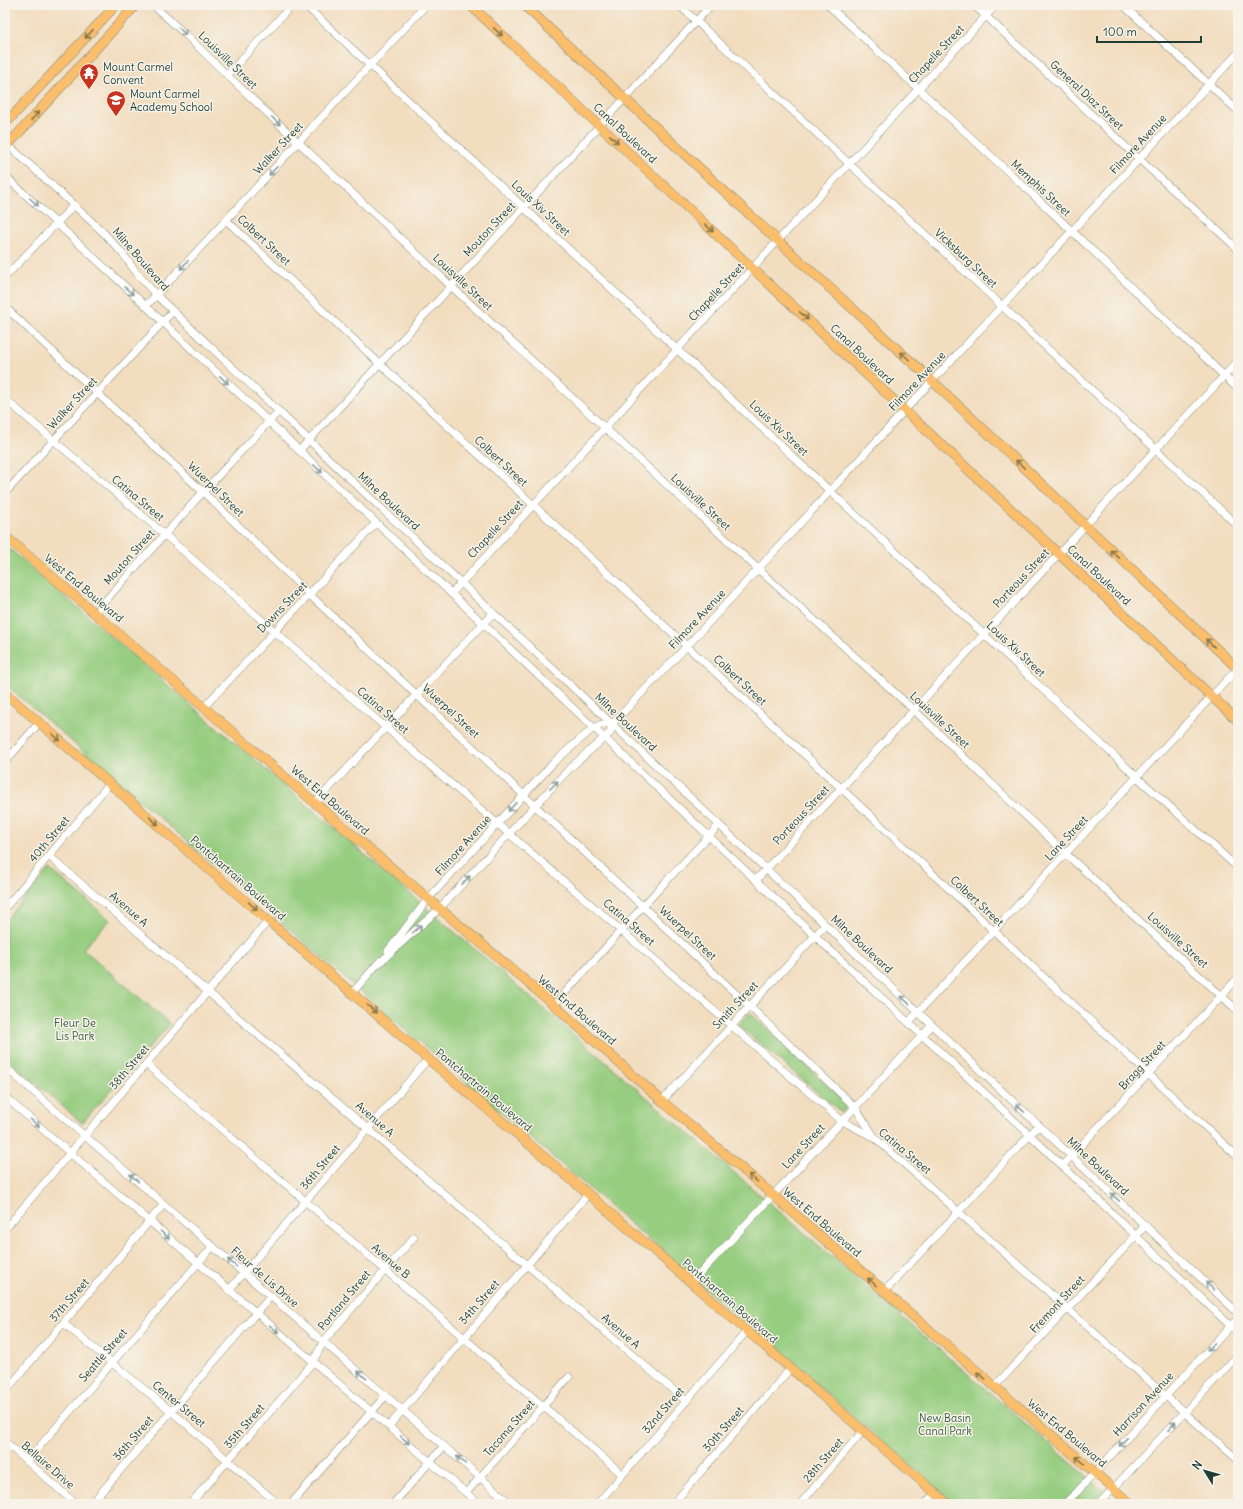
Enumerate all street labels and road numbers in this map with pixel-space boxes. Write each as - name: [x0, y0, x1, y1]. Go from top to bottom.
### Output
- street label: Chapelle Street: [905, 22, 967, 86]
- street label: Louisville Street: [196, 28, 261, 92]
- street label: General Diaz Street: [1047, 57, 1127, 133]
- street label: Canal Boulevard: [590, 100, 660, 166]
- street label: Filmore Avenue: [1107, 111, 1169, 177]
- street label: Walker Street: [250, 119, 306, 177]
- street label: Memphis Street: [1008, 157, 1074, 219]
- street label: Louis Xiv Street: [509, 177, 573, 239]
- street label: Mouton Street: [460, 199, 518, 259]
- street label: Colbert Street: [234, 212, 294, 268]
- street label: Milne Boulevard: [110, 224, 173, 294]
- street label: Vicksburg Street: [932, 225, 1000, 291]
- street label: Louisville Street: [430, 251, 496, 313]
- street label: Chapelle Street: [685, 260, 747, 324]
- street label: Canal Boulevard: [827, 321, 897, 387]
- street label: Filmore Avenue: [886, 348, 948, 414]
- street label: Walker Street: [44, 374, 100, 432]
- street label: Louis Xiv Street: [747, 397, 811, 459]
- street label: Colbert Street: [471, 433, 531, 489]
- street label: Wuerpel Street: [185, 459, 247, 520]
- street label: Milne Boulevard: [355, 469, 423, 534]
- street label: Louisville Street: [668, 471, 734, 533]
- street label: Catina Street: [109, 472, 167, 524]
- street label: Chapelle Street: [464, 497, 526, 561]
- street label: Mouton Street: [100, 526, 158, 588]
- street label: Canal Boulevard: [1064, 542, 1134, 608]
- street label: Porteous Street: [990, 545, 1052, 611]
- street label: West End Boulevard: [41, 551, 127, 626]
- street label: Downs Street: [254, 578, 310, 636]
- street label: Filmore Avenue: [666, 586, 728, 652]
- street label: Louis Xiv Street: [984, 618, 1048, 680]
- street label: Colbert Street: [710, 652, 770, 708]
- street label: Wuerpel Street: [419, 681, 483, 741]
- street label: Catina Street: [354, 684, 412, 737]
- street label: Louisville Street: [907, 689, 973, 751]
- street label: Milne Boulevard: [592, 690, 660, 755]
- street label: West End Boulevard: [288, 762, 372, 838]
- street label: Porteous Street: [770, 782, 832, 848]
- street label: Filmore Avenue: [432, 812, 494, 878]
- street label: Lane Street: [1042, 812, 1091, 863]
- street label: 40th Street: [26, 813, 72, 865]
- street label: Pontchartrain Boulevard: [187, 833, 289, 924]
- street label: Colbert Street: [947, 873, 1007, 929]
- street label: Avenue A: [107, 888, 151, 930]
- street label: Catina Street: [600, 896, 658, 949]
- street label: Wuerpel Street: [656, 903, 720, 963]
- street label: Louisville Street: [1145, 909, 1211, 971]
- street label: Milne Boulevard: [828, 912, 896, 977]
- street label: West End Boulevard: [535, 972, 619, 1048]
- street label: Smith Street: [709, 978, 761, 1032]
- street label: Bragg Street: [1116, 1037, 1168, 1092]
- street label: 38th Street: [106, 1041, 152, 1092]
- street label: Pontchartrain Boulevard: [433, 1046, 536, 1135]
- street label: Avenue A: [353, 1098, 397, 1140]
- street label: Lane Street: [779, 1120, 828, 1171]
- street label: Catina Street: [876, 1125, 934, 1177]
- street label: Milne Boulevard: [1064, 1134, 1132, 1199]
- street label: 36th Street: [297, 1141, 343, 1192]
- street label: West End Boulevard: [780, 1184, 864, 1260]
- street label: Avenue B: [369, 1240, 413, 1282]
- street label: Fleur de Lis Drive: [228, 1244, 302, 1310]
- street label: Pontchartrain Boulevard: [679, 1256, 781, 1347]
- street label: Portland Street: [315, 1267, 373, 1333]
- street label: Fremont Street: [1027, 1272, 1087, 1336]
- street label: 37th Street: [46, 1275, 92, 1325]
- street label: 34th Street: [456, 1277, 502, 1327]
- street label: Avenue A: [599, 1310, 643, 1352]
- street label: Seattle Street: [76, 1325, 130, 1385]
- street label: Harrison Avenue: [1110, 1369, 1176, 1439]
- street label: Center Street: [150, 1378, 209, 1430]
- street label: 32nd Street: [639, 1384, 687, 1436]
- street label: Tacoma Street: [480, 1396, 538, 1459]
- street label: West End Boulevard: [1024, 1396, 1110, 1471]
- street label: 35th Street: [221, 1401, 267, 1451]
- street label: 30th Street: [700, 1403, 747, 1455]
- street label: 36th Street: [110, 1413, 156, 1463]
- street label: 28th Street: [800, 1435, 846, 1485]
- street label: Bellaire Drive: [19, 1438, 77, 1492]

